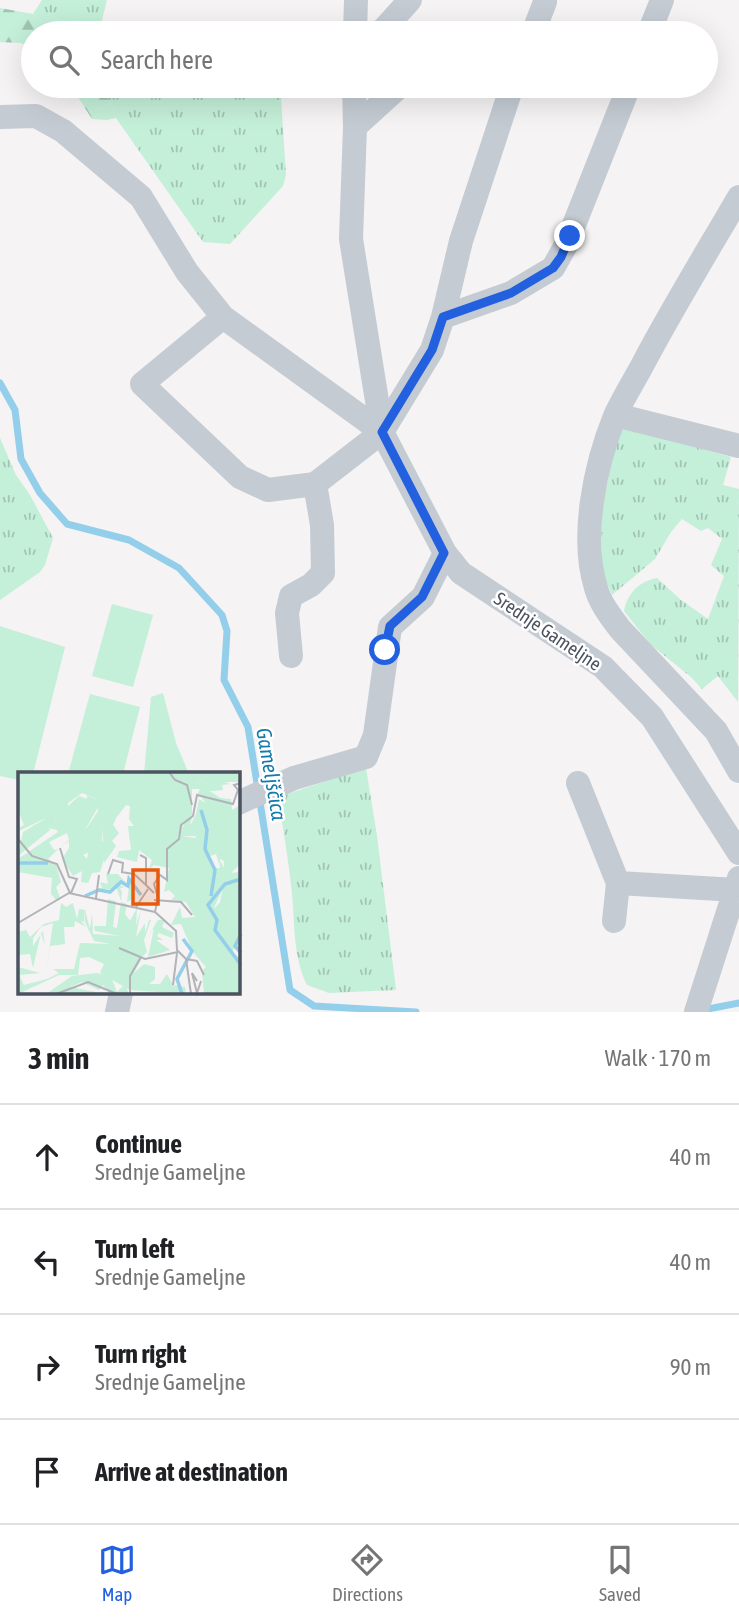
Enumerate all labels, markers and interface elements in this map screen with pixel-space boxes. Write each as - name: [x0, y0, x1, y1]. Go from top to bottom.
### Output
- search box: [21, 21, 718, 98]
- icon: search: [45, 41, 83, 79]
- text: Search here: [101, 45, 213, 75]
- route end: [554, 220, 585, 251]
- street label: Srednje Gameljne: [490, 587, 606, 675]
- route start: [369, 634, 400, 665]
- water label: Gameljščica: [252, 726, 292, 822]
- inset map: [18, 772, 240, 995]
- text: 3 min: [28, 1041, 89, 1075]
- text: Walk · 170 m: [605, 1045, 711, 1071]
- text: Continue: [95, 1129, 182, 1159]
- icon: ahead: [28, 1138, 66, 1176]
- text: 40 m: [670, 1144, 711, 1170]
- text: Srednje Gameljne: [95, 1159, 246, 1185]
- text: Turn left: [95, 1234, 175, 1264]
- icon: left: [28, 1243, 66, 1281]
- text: 40 m: [670, 1249, 711, 1275]
- text: Srednje Gameljne: [95, 1264, 246, 1290]
- text: Turn right: [95, 1339, 186, 1369]
- icon: right: [28, 1348, 66, 1386]
- text: 90 m: [670, 1354, 711, 1380]
- text: Srednje Gameljne: [95, 1369, 246, 1395]
- icon: arrive: [28, 1453, 66, 1491]
- text: Arrive at destination: [95, 1457, 288, 1487]
- tab: Map: [98, 1541, 136, 1605]
- tab: Directions: [332, 1541, 403, 1605]
- tab: Saved: [599, 1541, 641, 1605]

